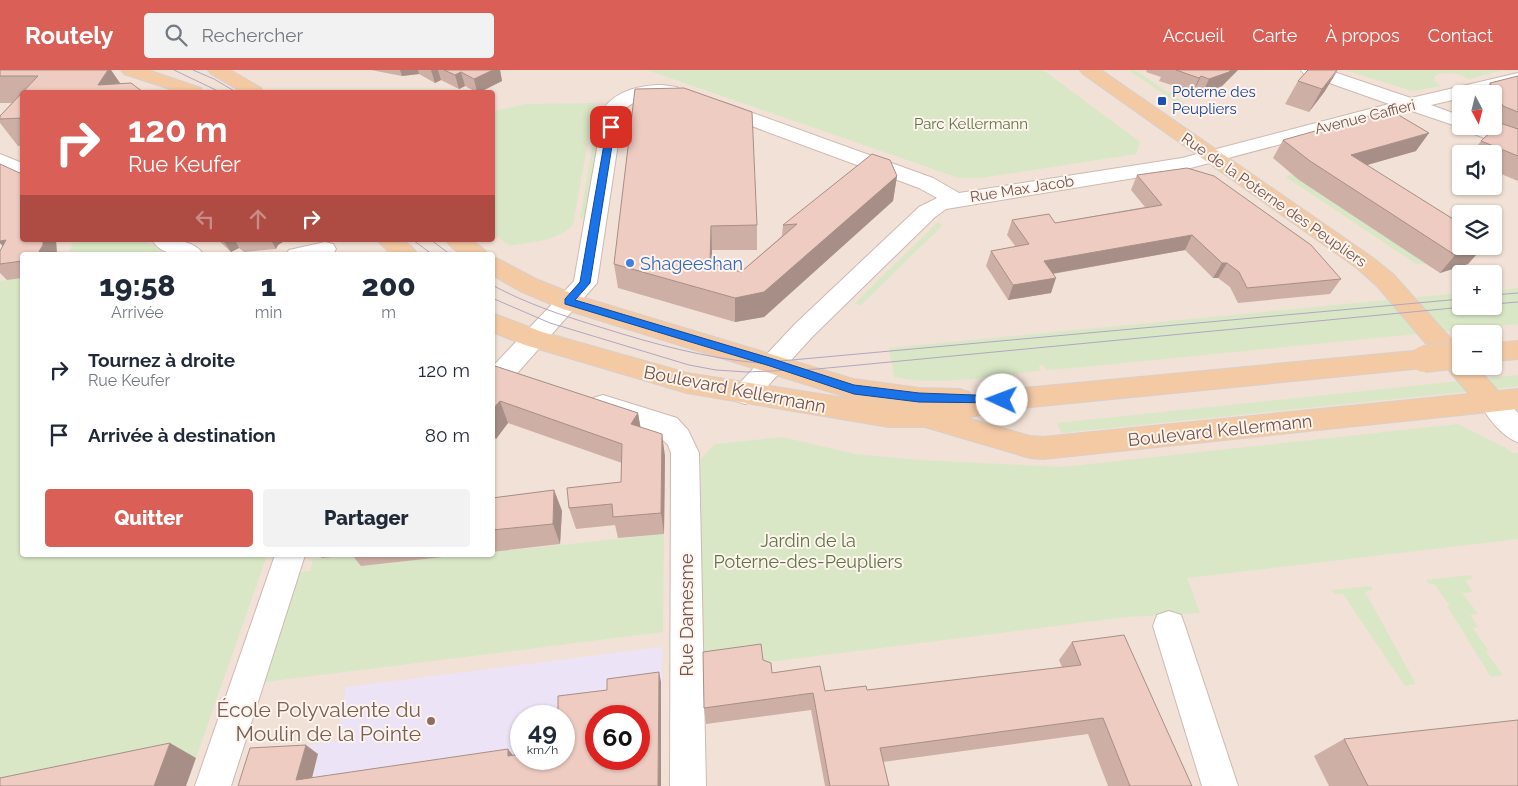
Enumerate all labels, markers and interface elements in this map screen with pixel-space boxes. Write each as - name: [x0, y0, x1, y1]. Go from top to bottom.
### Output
- search box: [144, 13, 494, 58]
- text: Routely: [25, 21, 114, 50]
- icon: search: [162, 21, 190, 49]
- text: Rechercher: [202, 24, 303, 46]
- text: Accueil: [1163, 25, 1224, 46]
- text: Carte: [1252, 25, 1297, 46]
- text: À propos: [1325, 25, 1400, 46]
- text: Contact: [1428, 25, 1493, 46]
- place label: Poterne des Peupliers: [1172, 83, 1256, 118]
- north arrow: [1452, 85, 1502, 135]
- map controls: [1452, 85, 1502, 375]
- marker: Poterne des Peupliers: [1156, 95, 1168, 107]
- street label: Avenue Caffieri: [1313, 96, 1417, 138]
- pin: [590, 106, 632, 148]
- text: 120 m: [128, 109, 228, 150]
- icon: right: [45, 110, 110, 175]
- icon: arrive: [597, 113, 625, 141]
- park label: Parc Kellermann: [914, 115, 1028, 133]
- street label: Rue de la Poterne des Peupliers: [1178, 129, 1370, 271]
- button: sound: [1452, 145, 1502, 195]
- text: Rue Keufer: [128, 151, 241, 177]
- street label: Rue Max Jacob: [969, 172, 1075, 206]
- icon: left: [191, 205, 219, 233]
- icon: ahead: [244, 205, 272, 233]
- icon: right: [297, 205, 325, 233]
- button: layers: [1452, 205, 1502, 255]
- place label: Shageeshan: [640, 253, 743, 274]
- marker: Shageeshan: [624, 257, 636, 269]
- button: +: [1452, 265, 1502, 315]
- text: 19:58: [99, 268, 176, 303]
- text: 1: [261, 268, 276, 303]
- text: 200: [362, 268, 416, 303]
- text: Arrivée: [111, 303, 164, 322]
- text: min: [255, 303, 282, 322]
- text: m: [381, 303, 396, 322]
- button: −: [1452, 325, 1502, 375]
- text: Tournez à droite: [88, 349, 235, 371]
- icon: right: [45, 356, 73, 384]
- text: 120 m: [418, 359, 470, 381]
- street label: Boulevard Kellermann: [642, 361, 828, 417]
- text: Rue Keufer: [88, 371, 170, 390]
- position arrow: [975, 373, 1027, 425]
- street label: Boulevard Kellermann: [1127, 410, 1313, 450]
- icon: arrive: [45, 421, 73, 449]
- text: Arrivée à destination: [88, 424, 276, 446]
- text: 80 m: [425, 424, 470, 446]
- button: Quitter: [45, 489, 253, 547]
- button: Partager: [263, 489, 470, 547]
- park label: Jardin de la Poterne-des-Peupliers: [714, 530, 903, 572]
- street label: Rue Damesme: [676, 553, 697, 677]
- place label: École Polyvalente du Moulin de la Pointe: [217, 697, 421, 746]
- speed limit sign: 60: [585, 705, 650, 770]
- marker: École Polyvalente du Moulin de la Pointe: [425, 715, 437, 727]
- text: 49: [528, 716, 557, 746]
- text: km/h: [527, 743, 558, 757]

